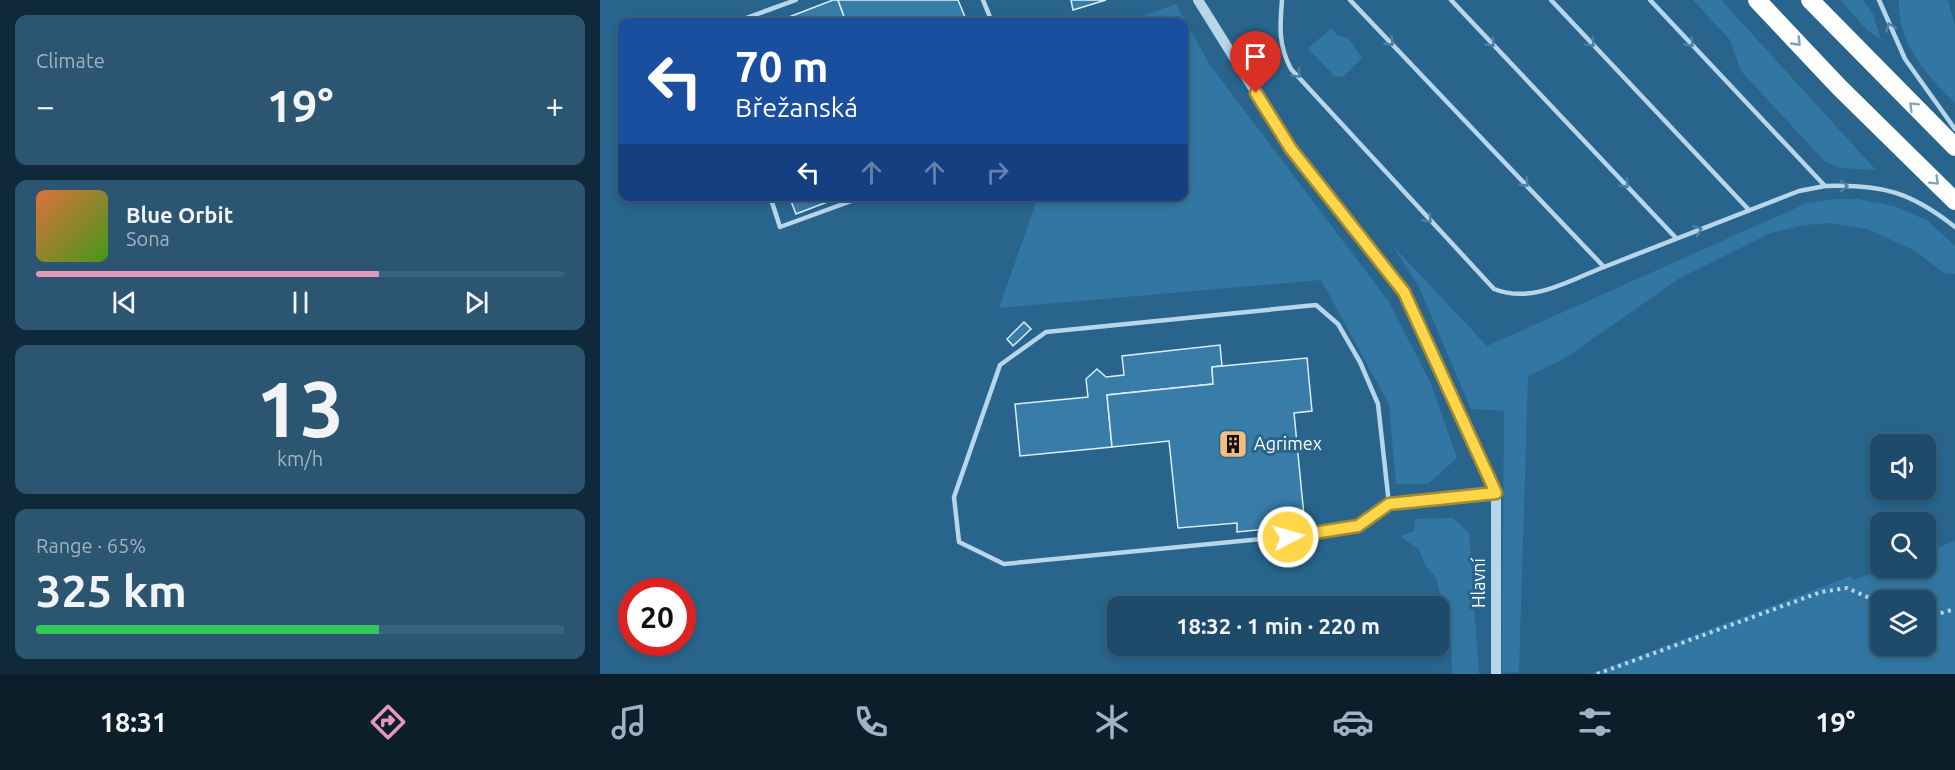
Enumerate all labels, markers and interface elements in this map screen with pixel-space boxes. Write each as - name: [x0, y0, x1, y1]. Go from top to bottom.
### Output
- one-way arrow: [1885, 22, 1897, 33]
- pin: [1230, 31, 1281, 93]
- one-way arrow: [1584, 35, 1595, 46]
- one-way arrow: [1383, 36, 1394, 46]
- one-way arrow: [1484, 36, 1495, 46]
- one-way arrow: [1683, 36, 1694, 46]
- one-way arrow: [1790, 36, 1801, 46]
- icon: arrive: [1239, 40, 1272, 73]
- icon: left: [636, 42, 714, 120]
- text: 70 m: [735, 43, 829, 90]
- text: Climate: [36, 49, 105, 72]
- one-way arrow: [1290, 68, 1301, 78]
- text: 19°: [267, 80, 333, 131]
- text: −: [36, 87, 55, 124]
- text: +: [545, 87, 564, 124]
- text: Břežanská: [735, 92, 858, 122]
- one-way arrow: [1910, 102, 1921, 113]
- icon: left: [792, 156, 825, 189]
- icon: ahead: [855, 156, 888, 189]
- icon: ahead: [918, 156, 951, 189]
- icon: right: [981, 156, 1014, 189]
- one-way arrow: [1927, 173, 1938, 184]
- one-way arrow: [1517, 176, 1528, 187]
- one-way arrow: [1618, 178, 1629, 188]
- one-way arrow: [1840, 180, 1849, 192]
- text: Blue Orbit: [126, 202, 233, 227]
- one-way arrow: [1421, 212, 1432, 222]
- one-way arrow: [1692, 225, 1703, 237]
- text: Sona: [126, 227, 170, 250]
- icon: previous: [108, 286, 141, 319]
- icon: pause: [284, 286, 317, 319]
- icon: next: [460, 286, 493, 319]
- text: 13: [256, 364, 344, 452]
- building icon: Agrimex: [1217, 428, 1249, 460]
- place label: Agrimex: [1254, 433, 1322, 453]
- map controls: [1870, 434, 1936, 656]
- button: sound: [1870, 434, 1936, 500]
- text: km/h: [277, 447, 323, 470]
- position arrow: [1256, 505, 1320, 569]
- button: search: [1870, 512, 1936, 578]
- text: Range · 65%: [36, 534, 146, 557]
- street label: Hlavní: [1468, 557, 1488, 608]
- text: 325 km: [36, 565, 187, 616]
- speed limit sign: 20: [618, 578, 696, 656]
- button: layers: [1870, 590, 1936, 656]
- text: 18:32 · 1 min · 220 m: [1176, 613, 1380, 638]
- icon: directions: [367, 701, 409, 743]
- icon: music: [608, 701, 650, 743]
- icon: phone: [850, 701, 892, 743]
- icon: climate: [1091, 701, 1133, 743]
- icon: car: [1332, 701, 1374, 743]
- icon: filters: [1574, 701, 1616, 743]
- text: 18:31: [100, 707, 167, 737]
- text: 19°: [1815, 707, 1855, 737]

